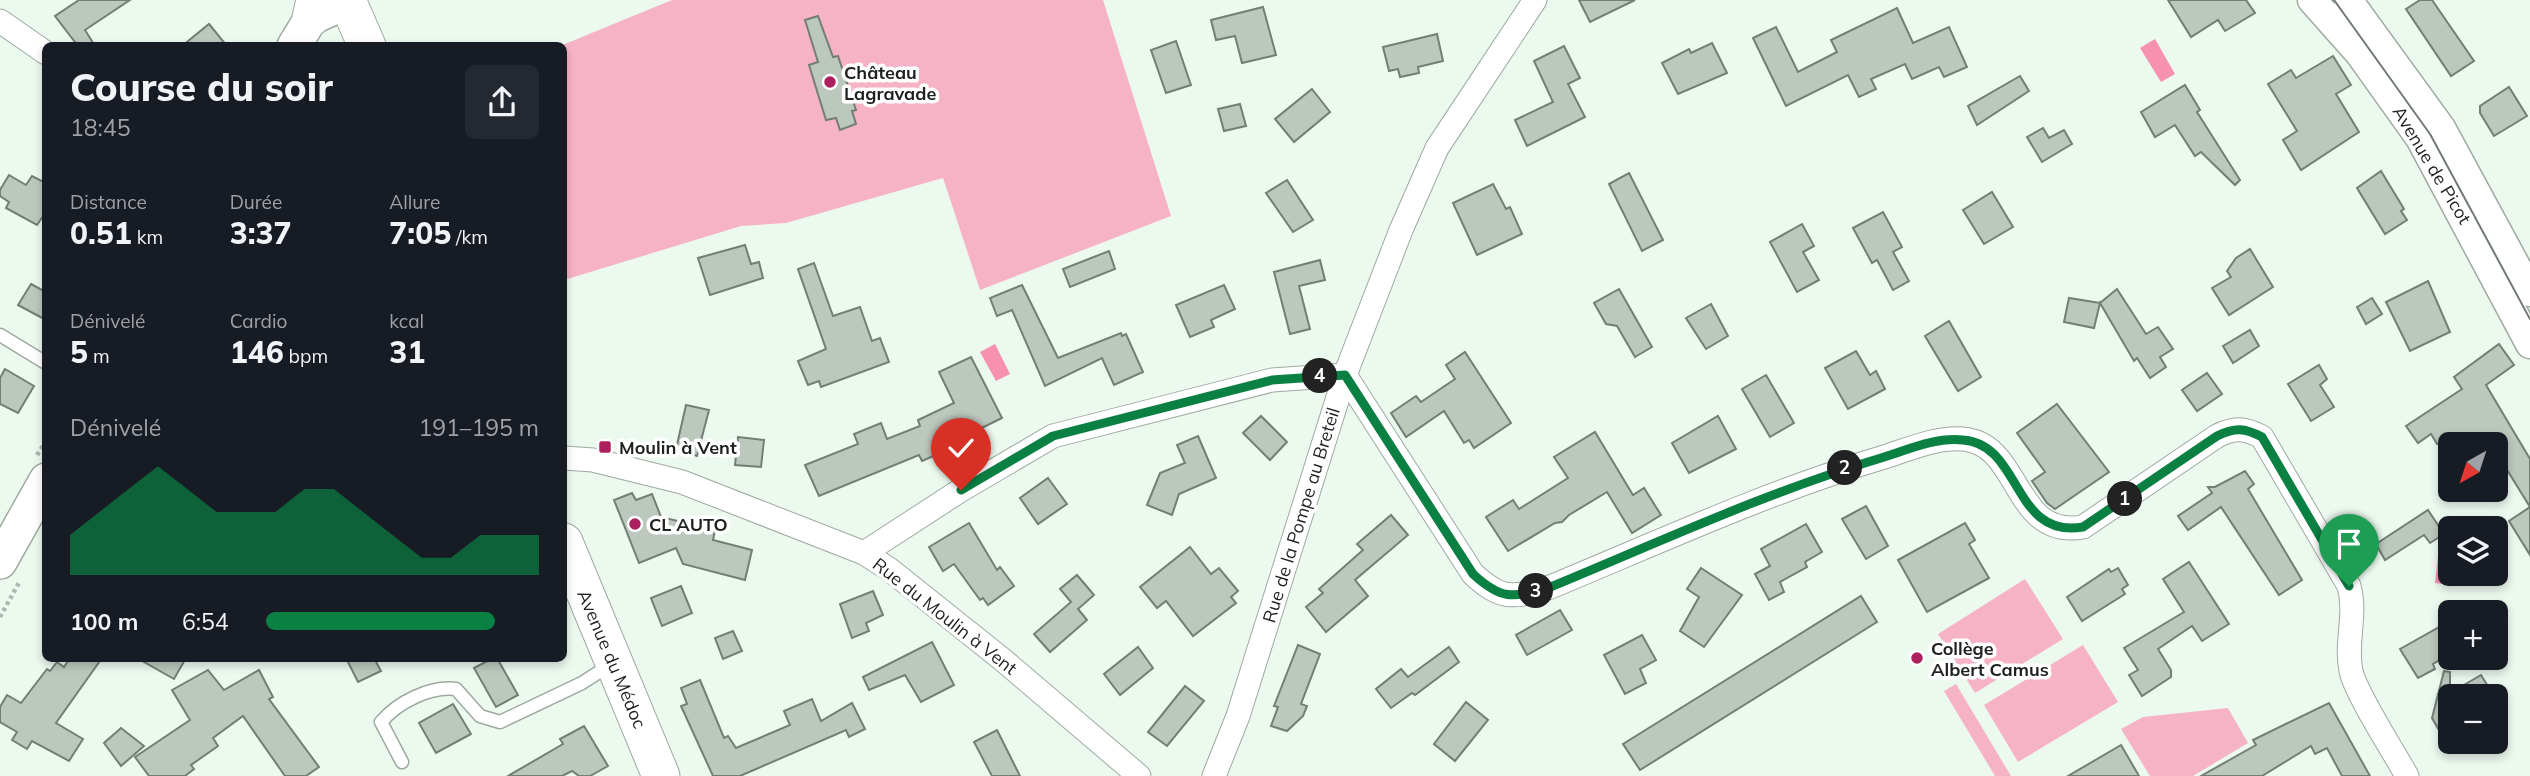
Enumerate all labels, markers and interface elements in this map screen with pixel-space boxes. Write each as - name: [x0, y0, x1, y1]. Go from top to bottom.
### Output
- place label: Château Lagravade: [844, 61, 936, 105]
- text: Course du soir: [70, 63, 333, 111]
- button: share: [465, 65, 539, 139]
- marker: Château Lagravade: [822, 74, 838, 90]
- street label: Avenue de Picot: [2388, 102, 2476, 228]
- text: 18:45: [70, 113, 130, 142]
- text: Distance: [70, 190, 147, 214]
- text: Durée: [230, 190, 282, 214]
- text: Allure: [389, 190, 440, 214]
- text: 0.51: [70, 214, 132, 252]
- text: 3:37: [230, 214, 291, 252]
- text: 7:05: [389, 214, 451, 252]
- text: km: [132, 225, 163, 249]
- text: /km: [451, 225, 488, 249]
- text: Dénivelé: [70, 309, 145, 333]
- text: Cardio: [230, 309, 287, 333]
- text: kcal: [389, 309, 424, 333]
- text: 5: [70, 333, 88, 371]
- text: 146: [230, 333, 284, 371]
- text: 31: [389, 333, 425, 371]
- text: m: [88, 344, 110, 368]
- text: bpm: [284, 344, 328, 368]
- pin: 4: [1302, 358, 1338, 394]
- text: 4: [1314, 363, 1325, 387]
- street label: Rue de la Pompe au Breteil: [1257, 405, 1345, 625]
- text: Dénivelé: [70, 413, 161, 442]
- text: 191–195 m: [418, 413, 539, 442]
- pin: [931, 418, 991, 490]
- icon: check: [942, 429, 980, 467]
- north arrow: [2438, 432, 2508, 502]
- map controls: [2438, 432, 2508, 754]
- place label: Moulin à Vent: [619, 436, 737, 459]
- marker: Moulin à Vent: [597, 439, 613, 455]
- pin: 2: [1828, 450, 1862, 486]
- text: 2: [1839, 455, 1850, 479]
- pin: 1: [2108, 482, 2142, 516]
- text: 1: [2119, 486, 2130, 510]
- place label: CL AUTO: [649, 513, 728, 536]
- pin: [2319, 514, 2379, 586]
- marker: CL AUTO: [627, 516, 643, 532]
- button: layers: [2438, 516, 2508, 586]
- icon: arrive: [2330, 525, 2368, 563]
- street label: Rue du Moulin à Vent: [868, 553, 1022, 679]
- pin: 3: [1518, 574, 1554, 608]
- text: 3: [1530, 578, 1541, 602]
- street label: Avenue du Médoc: [572, 586, 652, 732]
- button: +: [2438, 600, 2508, 670]
- text: 100 m: [70, 607, 138, 636]
- text: 6:54: [182, 607, 229, 636]
- place label: Collège Albert Camus: [1931, 637, 2049, 681]
- marker: Collège Albert Camus: [1909, 650, 1925, 666]
- button: −: [2438, 684, 2508, 754]

